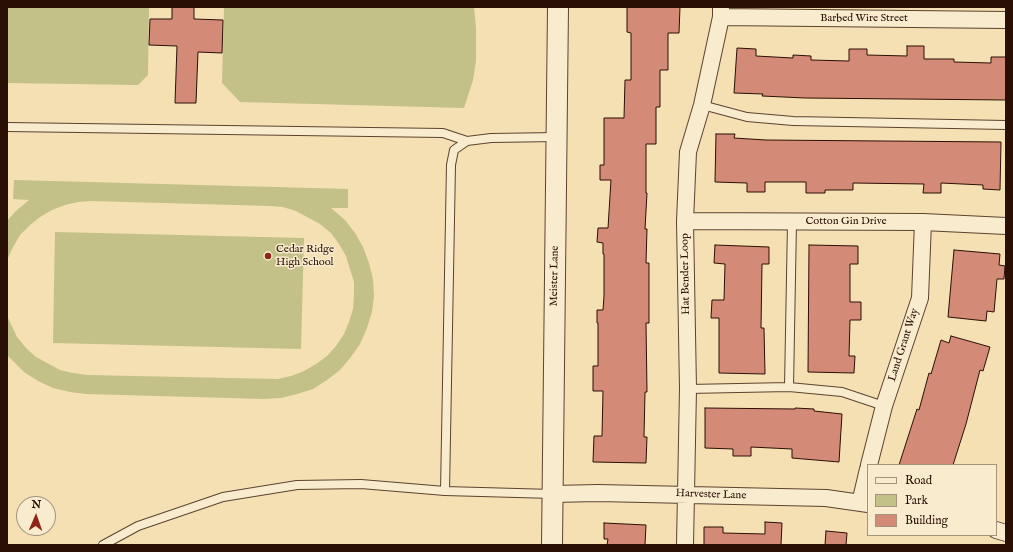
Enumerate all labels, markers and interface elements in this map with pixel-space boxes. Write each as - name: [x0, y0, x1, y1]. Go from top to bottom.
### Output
- street label: Barbed Wire Street: [820, 12, 908, 26]
- street label: Cotton Gin Drive: [805, 215, 887, 229]
- street label: Hat Bender Loop: [679, 233, 693, 315]
- place label: Cedar Ridge High School: [276, 243, 334, 269]
- street label: Meister Lane: [548, 245, 562, 307]
- marker: Cedar Ridge High School: [263, 251, 273, 261]
- street label: Land Grant Way: [886, 307, 922, 383]
- legend: [867, 464, 997, 536]
- text: Road: [905, 473, 932, 488]
- street label: Harvester Lane: [675, 487, 747, 503]
- text: Park: [905, 493, 928, 508]
- north arrow: [16, 496, 56, 536]
- text: N: [31, 498, 41, 512]
- text: Building: [905, 513, 948, 528]

